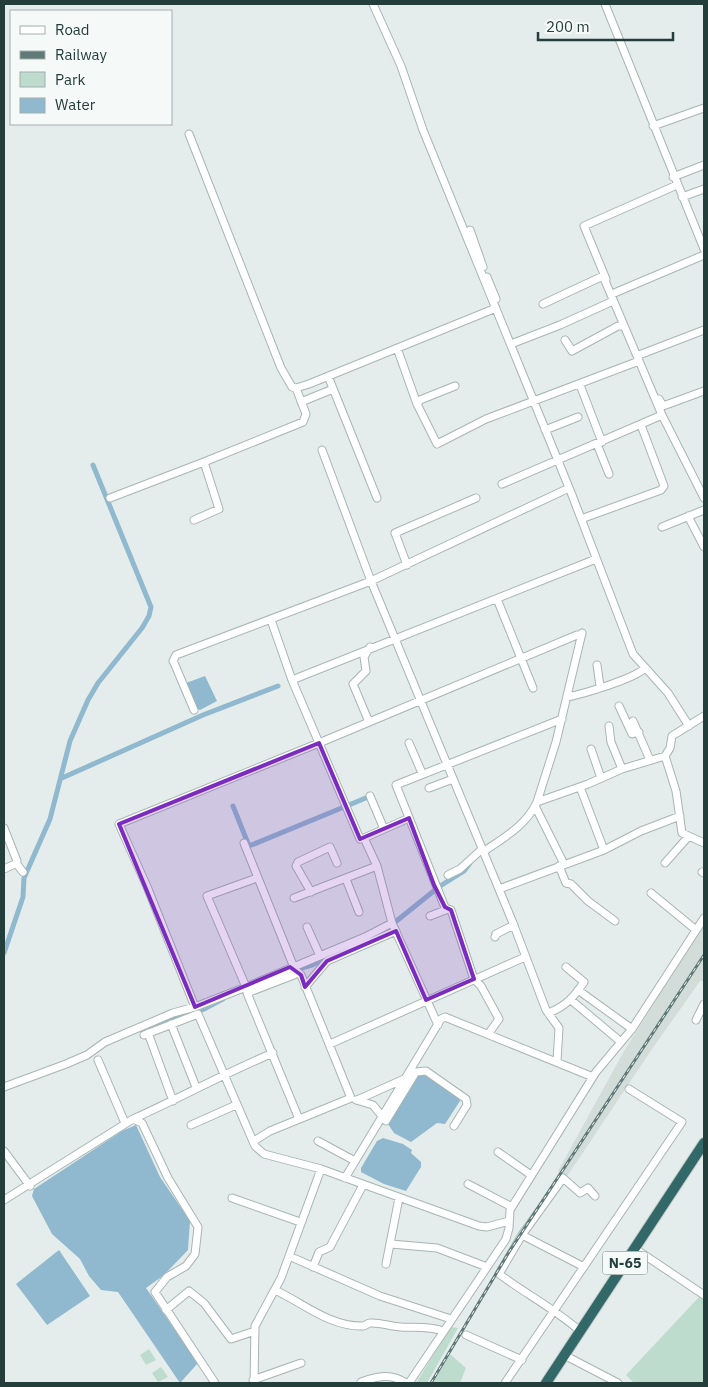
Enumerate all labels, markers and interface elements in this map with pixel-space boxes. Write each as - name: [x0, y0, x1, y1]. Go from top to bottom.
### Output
- legend: [10, 10, 172, 125]
- scale bar: [538, 10, 673, 42]
- text: 200 m: [546, 17, 590, 36]
- text: Road: [55, 20, 90, 39]
- text: Railway: [55, 45, 108, 64]
- text: Park: [55, 70, 85, 89]
- text: Water: [55, 95, 96, 114]
- road number: N-65: [602, 1252, 648, 1274]

